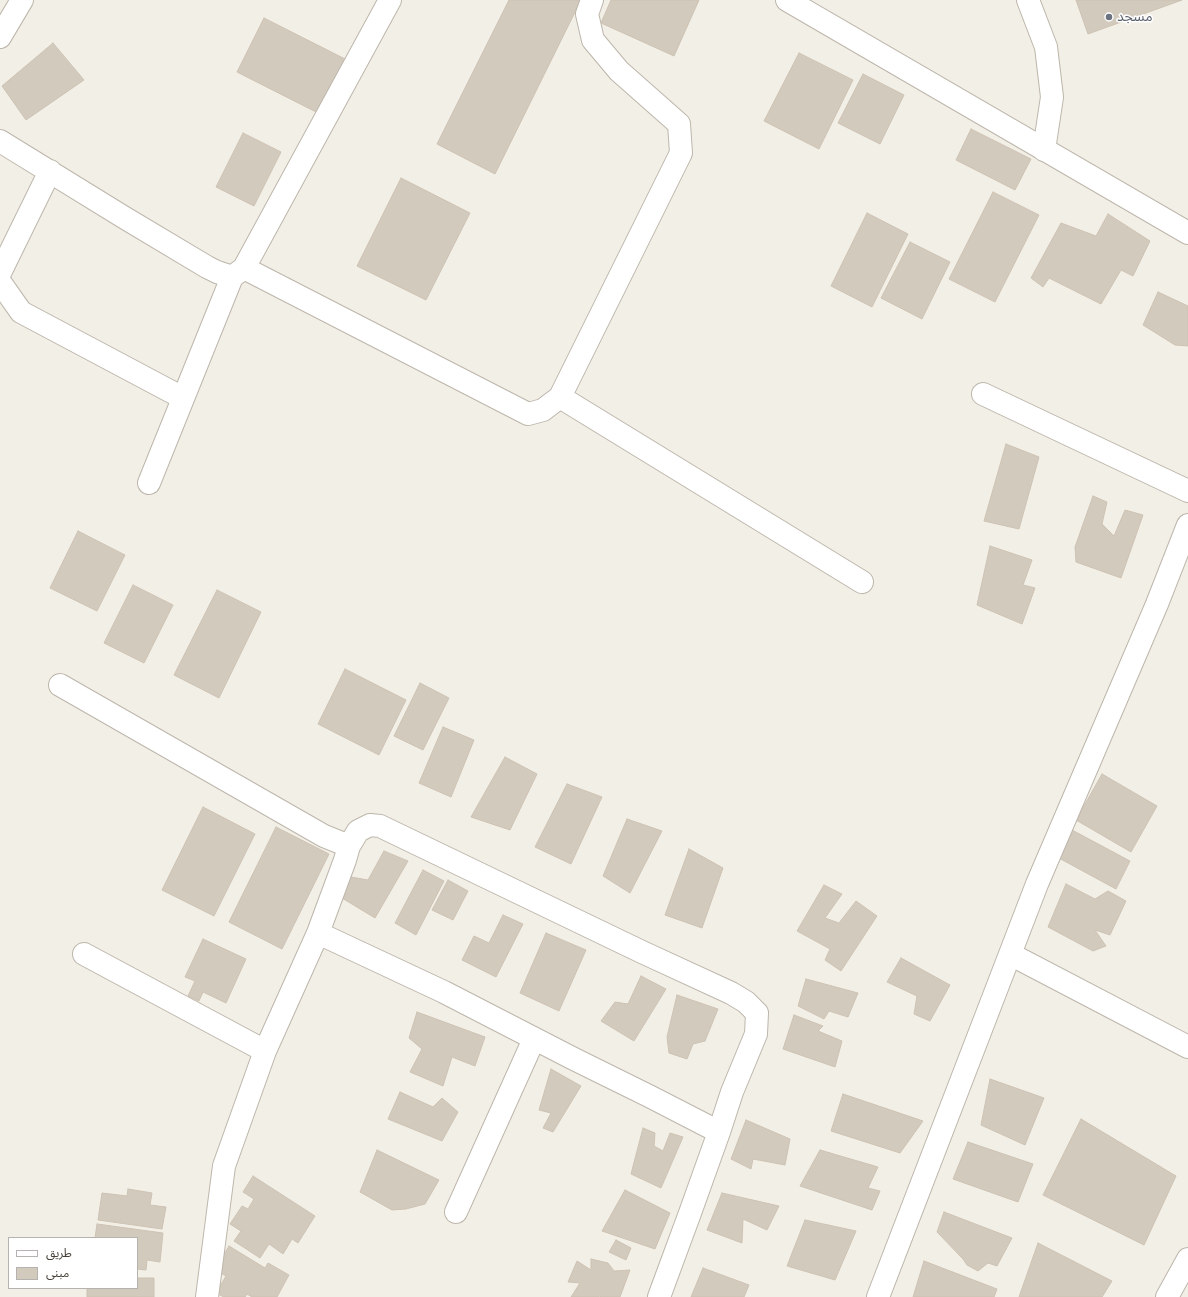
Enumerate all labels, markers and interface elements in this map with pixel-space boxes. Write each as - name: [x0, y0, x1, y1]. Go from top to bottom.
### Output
- place label: مسجد: [1117, 9, 1153, 25]
- marker: مسجد: [1104, 12, 1114, 22]
- legend: [8, 1237, 138, 1289]
- text: طريق: [46, 1245, 72, 1260]
- text: مبنى: [46, 1265, 69, 1280]

